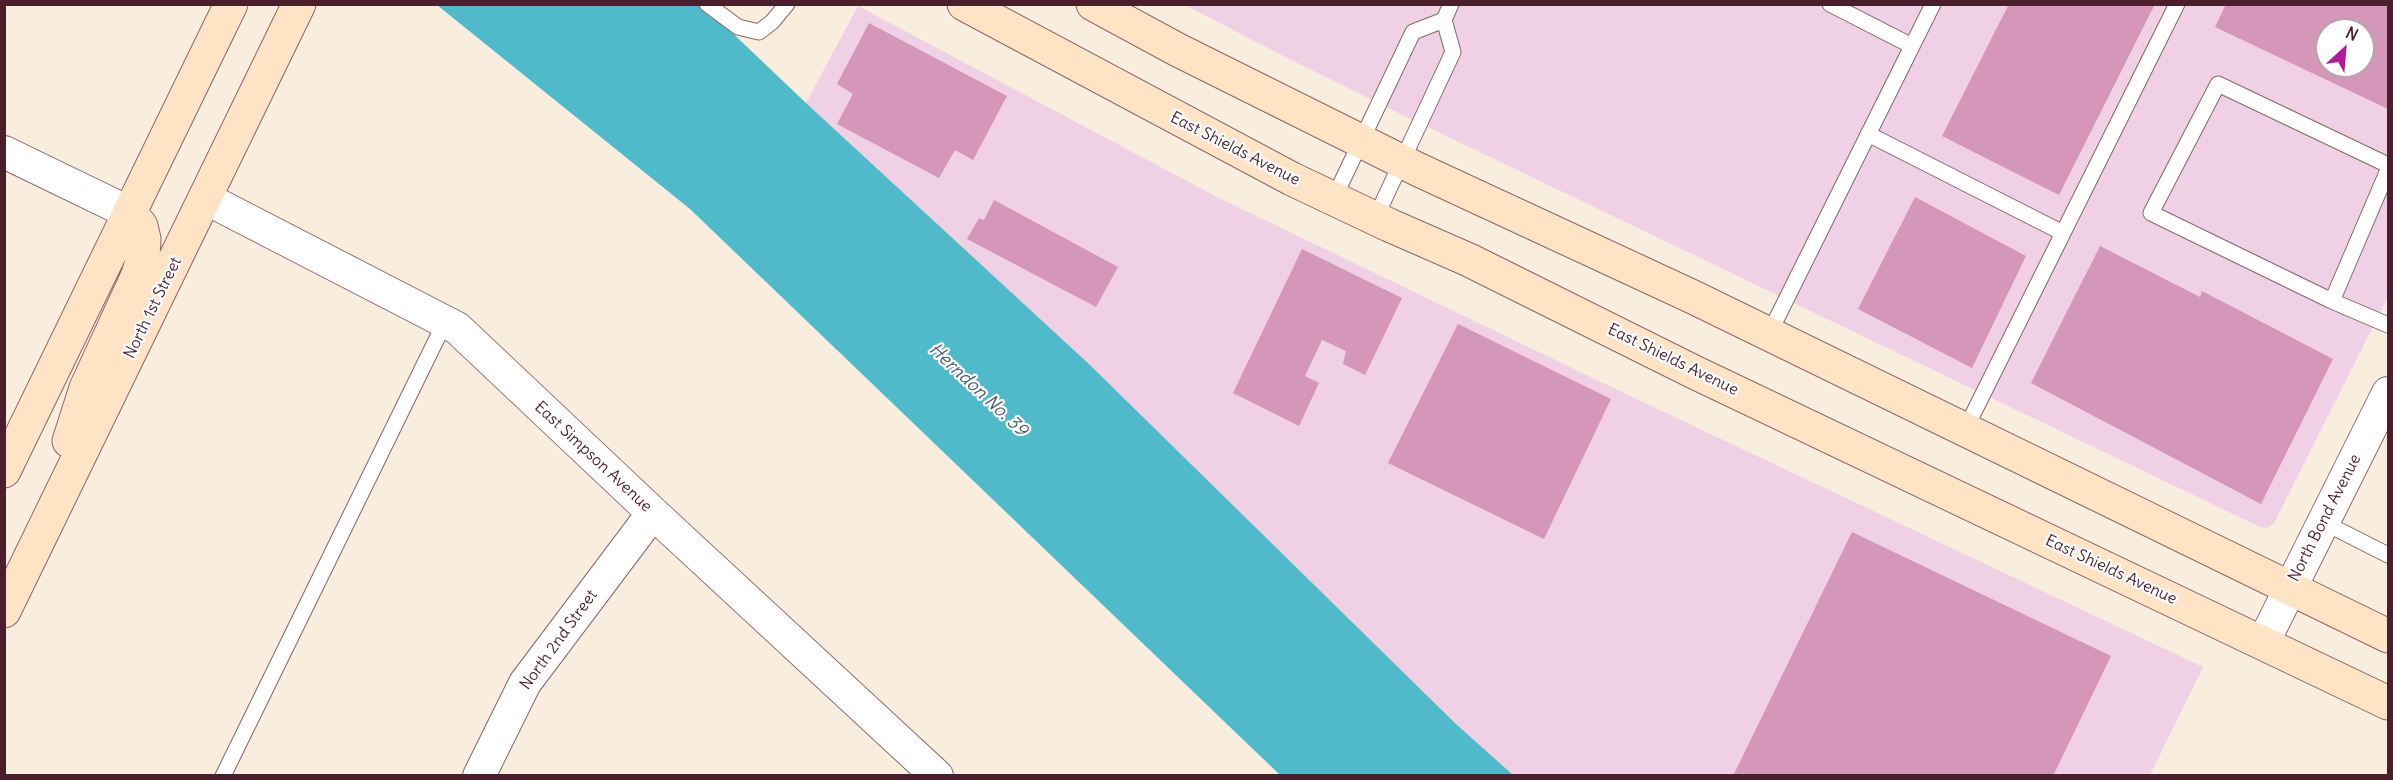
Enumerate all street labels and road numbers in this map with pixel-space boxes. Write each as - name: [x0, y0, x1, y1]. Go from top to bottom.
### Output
- street label: East Shields Avenue: [1167, 108, 1303, 190]
- street label: North 1st Street: [120, 254, 186, 362]
- street label: East Shields Avenue: [1605, 320, 1741, 400]
- street label: East Simpson Avenue: [530, 398, 656, 516]
- street label: North Bond Avenue: [2285, 451, 2365, 585]
- street label: East Shields Avenue: [2042, 531, 2180, 609]
- street label: North 2nd Street: [516, 586, 602, 694]

